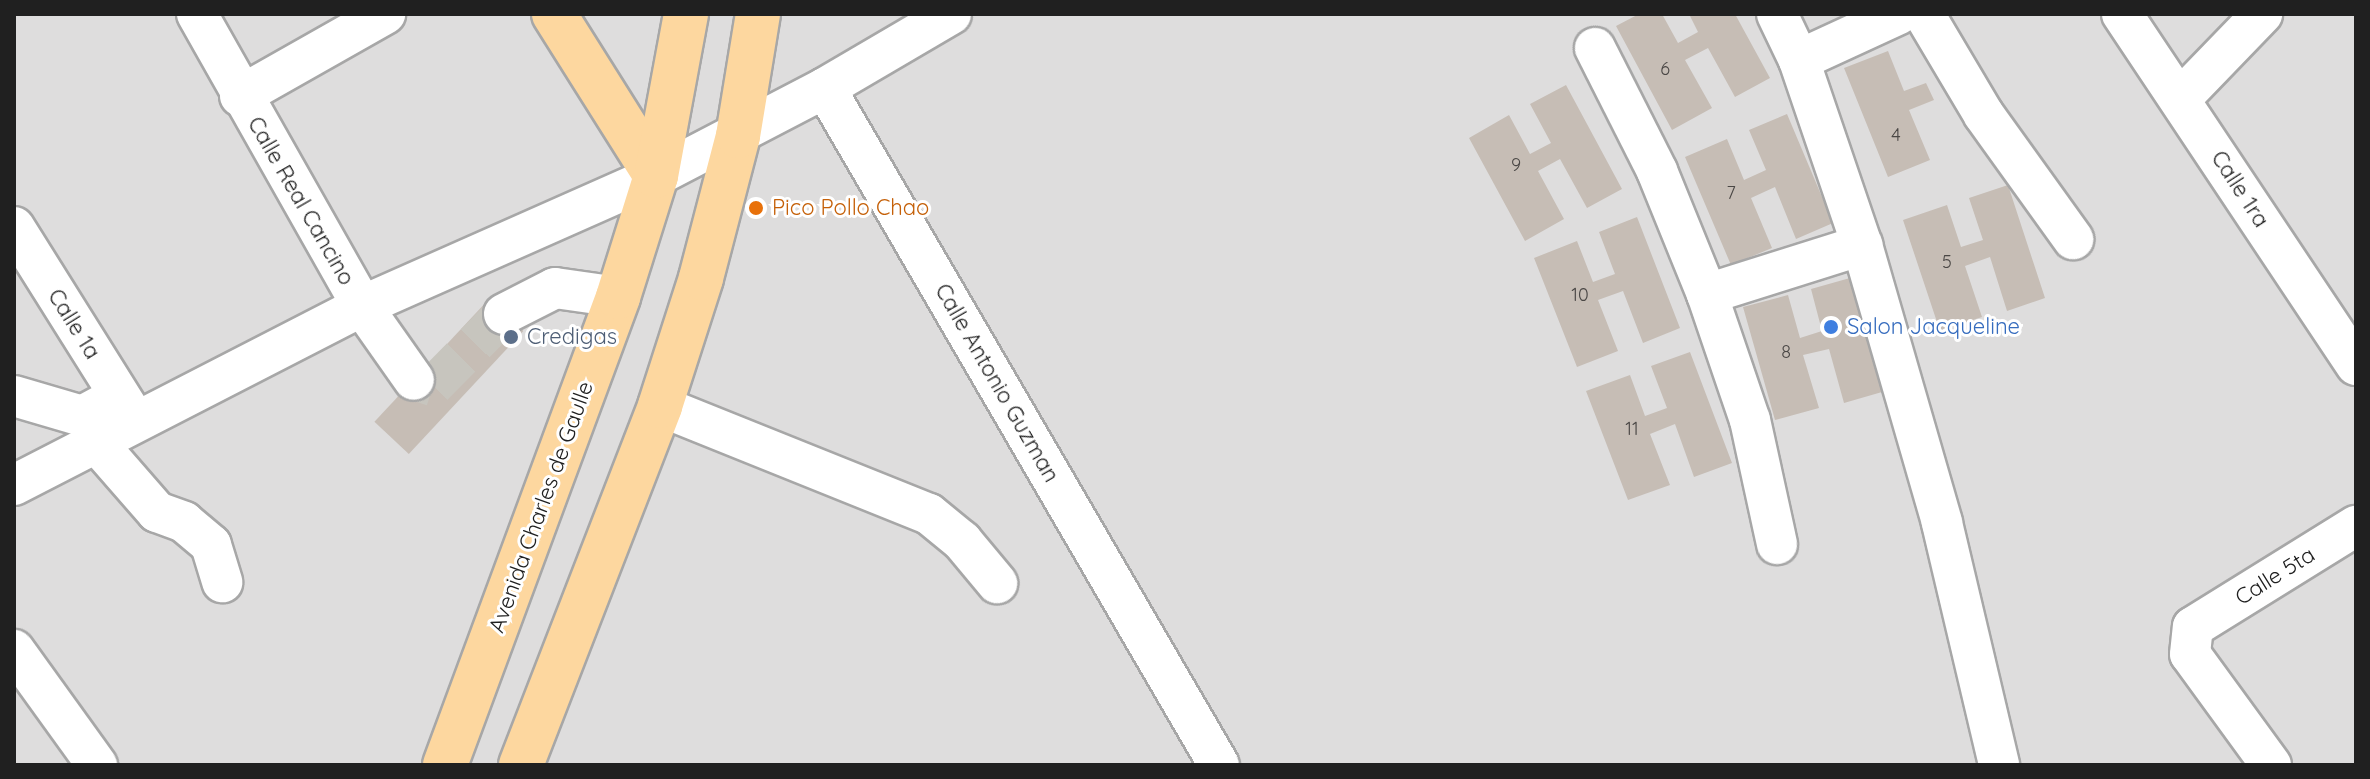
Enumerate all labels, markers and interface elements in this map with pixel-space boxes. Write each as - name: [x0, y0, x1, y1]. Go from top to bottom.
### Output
- house number: 6: [1660, 58, 1670, 80]
- street label: Calle Real Cancino: [242, 112, 360, 290]
- house number: 4: [1891, 124, 1901, 146]
- street label: Calle 1ra: [2206, 146, 2274, 232]
- house number: 9: [1511, 154, 1521, 176]
- house number: 7: [1726, 182, 1736, 204]
- place label: Pico Pollo Chao: [772, 195, 929, 221]
- marker: Pico Pollo Chao: [747, 199, 765, 217]
- house number: 5: [1942, 251, 1952, 273]
- street label: Calle Antonio Guzman: [929, 279, 1065, 487]
- street label: Calle 1a: [42, 284, 106, 364]
- house number: 10: [1571, 284, 1589, 306]
- place label: Salon Jacqueline: [1847, 314, 2020, 340]
- marker: Salon Jacqueline: [1822, 318, 1840, 336]
- place label: Credigas: [527, 324, 617, 350]
- marker: Credigas: [502, 328, 520, 346]
- house number: 8: [1781, 341, 1791, 363]
- street label: Avenida Charles de Gaulle: [483, 378, 599, 636]
- house number: 11: [1625, 418, 1639, 440]
- street label: Calle 5ta: [2230, 541, 2320, 611]

